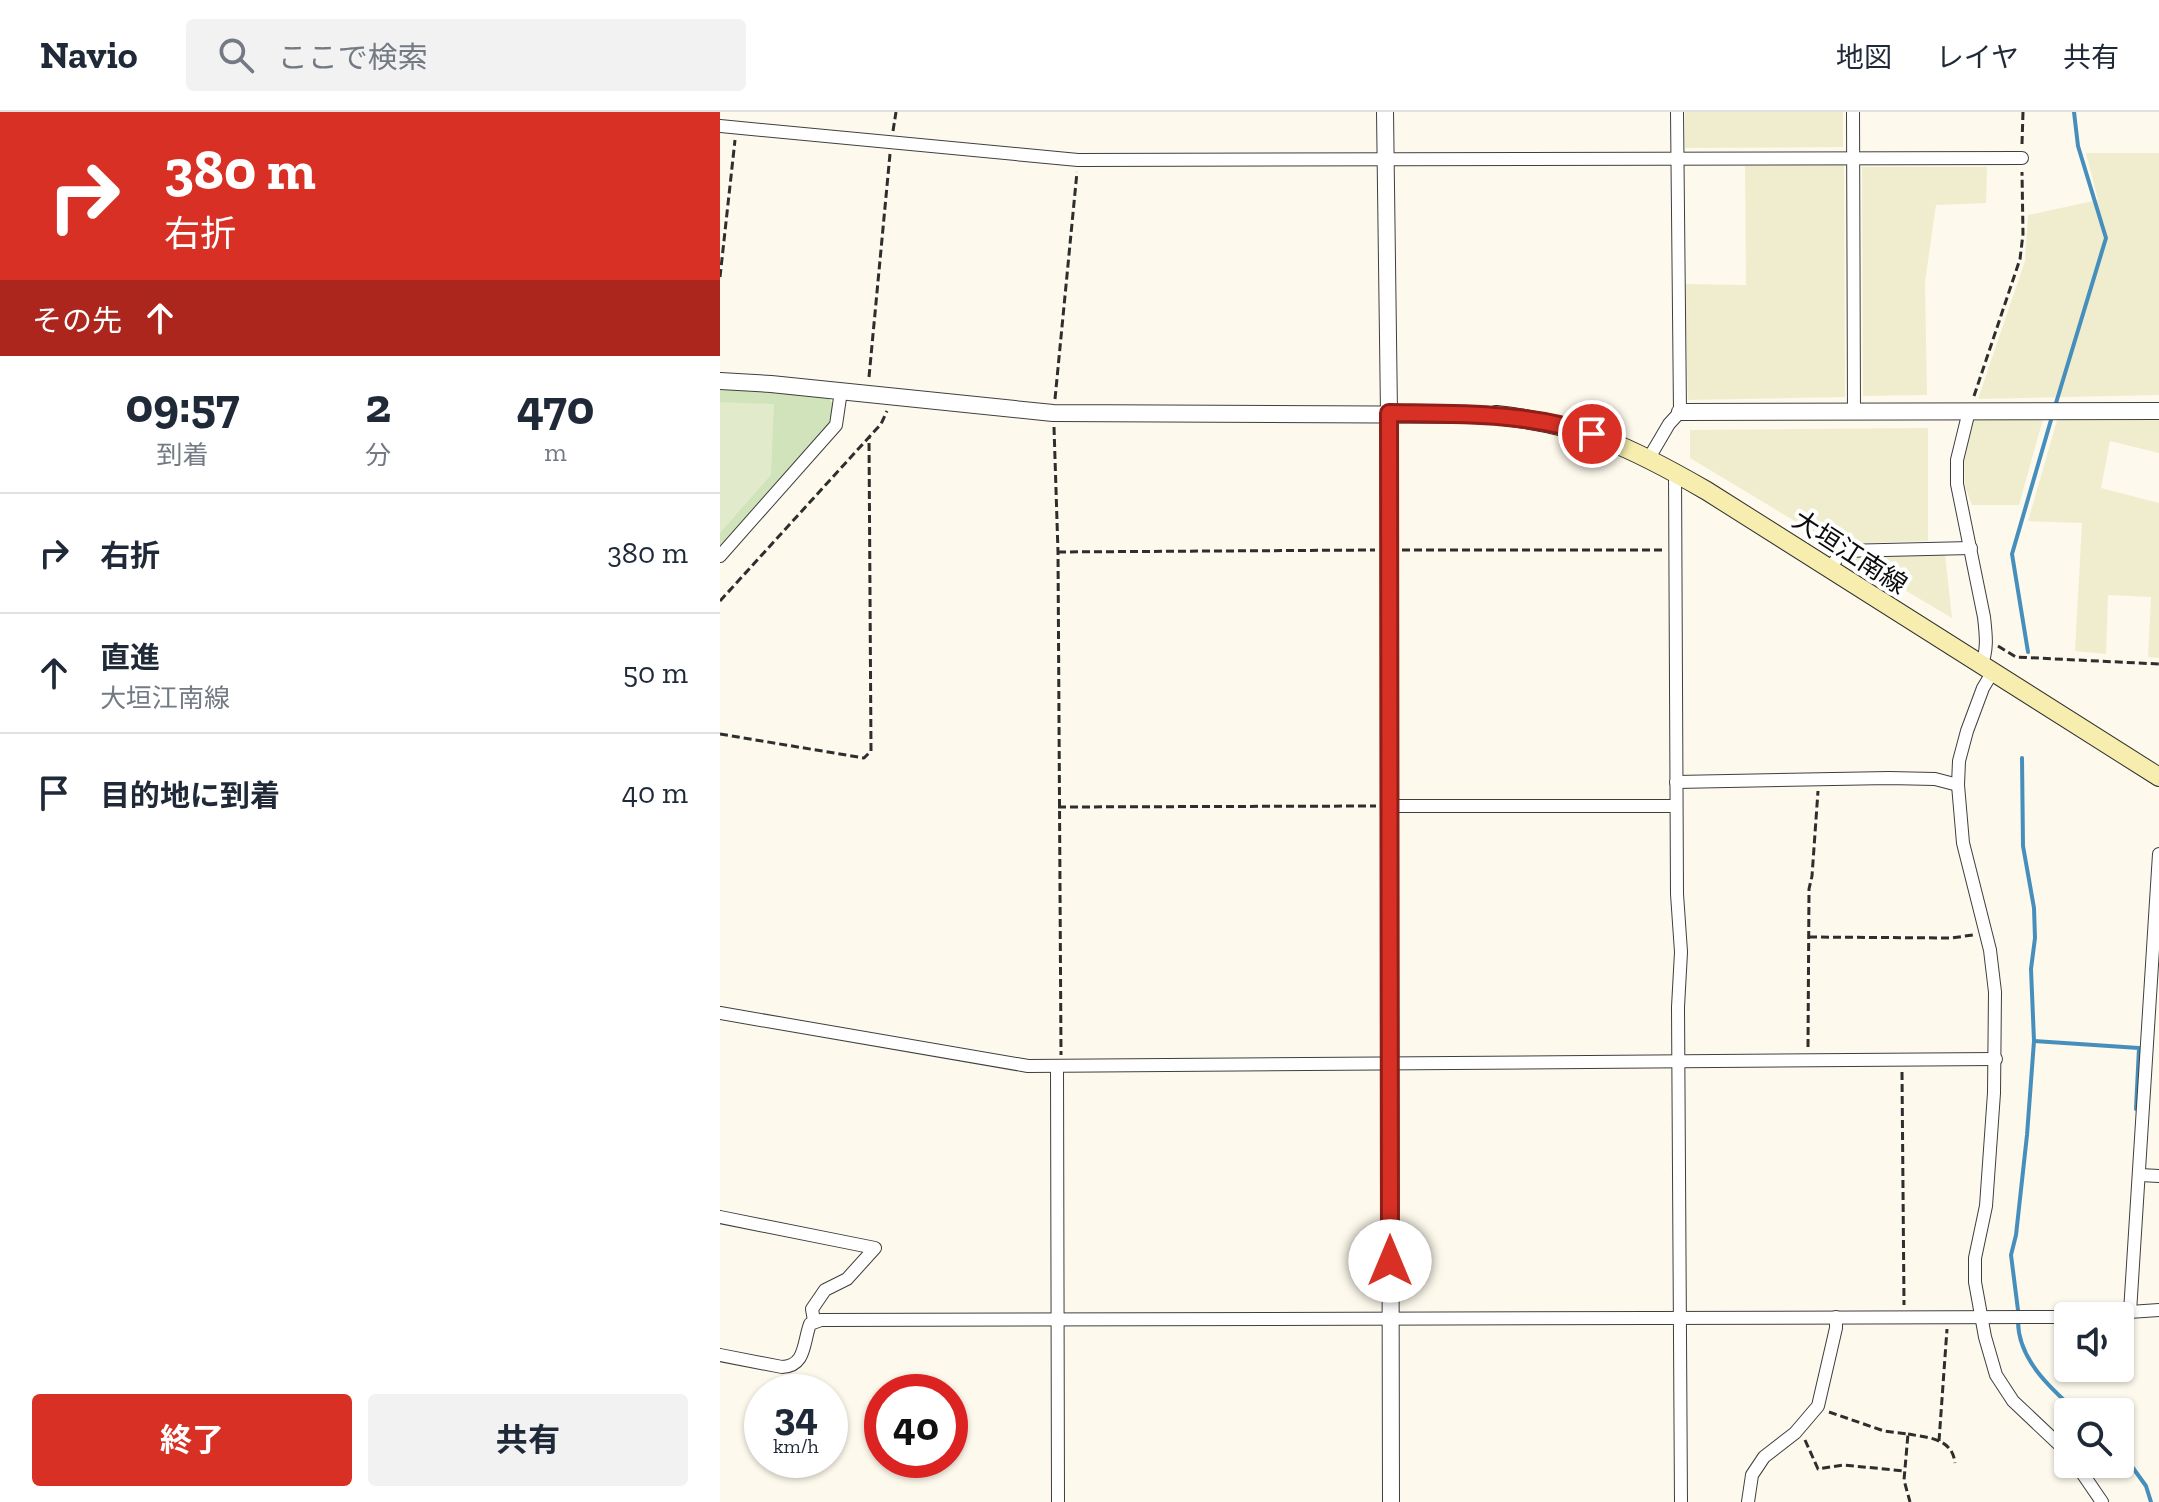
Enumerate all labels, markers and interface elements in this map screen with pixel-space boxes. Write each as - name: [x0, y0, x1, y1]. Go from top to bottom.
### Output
- search box: [186, 19, 746, 91]
- text: Navio: [40, 32, 138, 78]
- icon: search: [214, 33, 258, 77]
- text: ここで検索: [278, 40, 428, 76]
- text: 地図: [1836, 41, 1892, 74]
- text: レイヤ: [1936, 41, 2019, 74]
- text: 共有: [2063, 41, 2119, 74]
- text: 380 m: [164, 136, 316, 203]
- icon: right: [32, 144, 136, 248]
- text: 右折: [164, 212, 236, 255]
- icon: ahead: [138, 296, 182, 340]
- text: その先: [32, 303, 122, 339]
- text: 09:57: [126, 377, 240, 434]
- text: 2: [365, 377, 391, 434]
- text: 470: [517, 379, 594, 436]
- pin: [1558, 400, 1626, 468]
- icon: arrive: [1570, 412, 1614, 456]
- text: m: [544, 436, 567, 468]
- text: 到着: [157, 439, 209, 471]
- text: 分: [365, 439, 391, 471]
- street label: 大垣江南線: [1787, 503, 1913, 601]
- icon: right: [32, 531, 76, 575]
- text: 380 m: [607, 535, 688, 571]
- text: 右折: [100, 538, 160, 574]
- text: 直進: [100, 640, 160, 676]
- icon: ahead: [32, 651, 76, 695]
- text: 50 m: [623, 655, 688, 691]
- text: 大垣江南線: [100, 682, 230, 714]
- icon: arrive: [32, 771, 76, 815]
- text: 40 m: [622, 775, 688, 811]
- text: 目的地に到着: [100, 778, 280, 814]
- position arrow: [1348, 1219, 1432, 1303]
- map controls: [2054, 1302, 2134, 1478]
- button: sound: [2054, 1302, 2134, 1382]
- speed limit sign: 40: [864, 1374, 968, 1478]
- text: 34: [774, 1392, 818, 1440]
- button: 終了: [32, 1394, 352, 1486]
- button: 共有: [368, 1394, 688, 1486]
- button: search: [2054, 1398, 2134, 1478]
- text: km/h: [773, 1434, 819, 1458]

